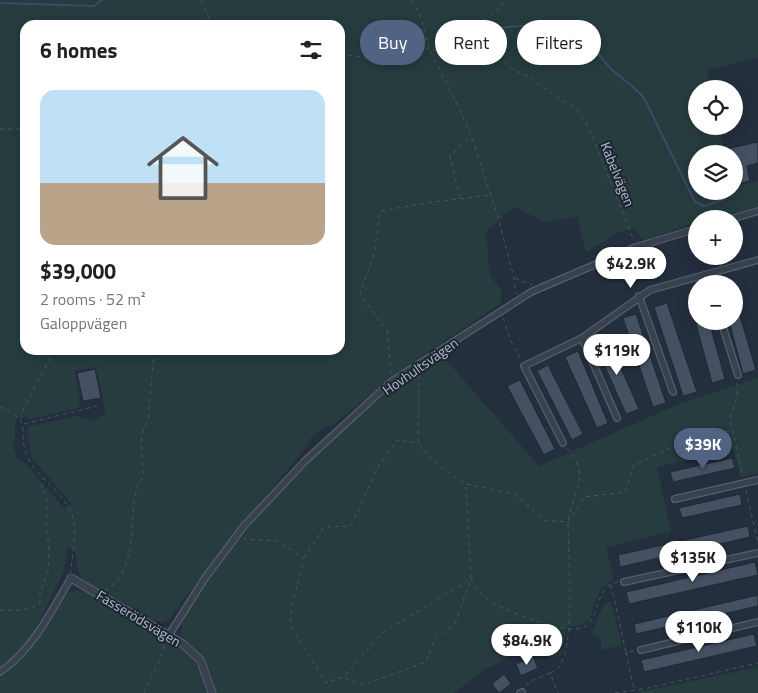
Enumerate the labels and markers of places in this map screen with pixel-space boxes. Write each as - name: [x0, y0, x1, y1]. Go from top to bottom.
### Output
- pin: $42.9K: [590, 246, 672, 289]
- pin: $119K: [582, 334, 652, 376]
- pin: $39K: [673, 428, 733, 470]
- pin: $135K: [658, 540, 728, 583]
- pin: $110K: [664, 610, 734, 653]
- pin: $84.9K: [486, 624, 568, 666]

